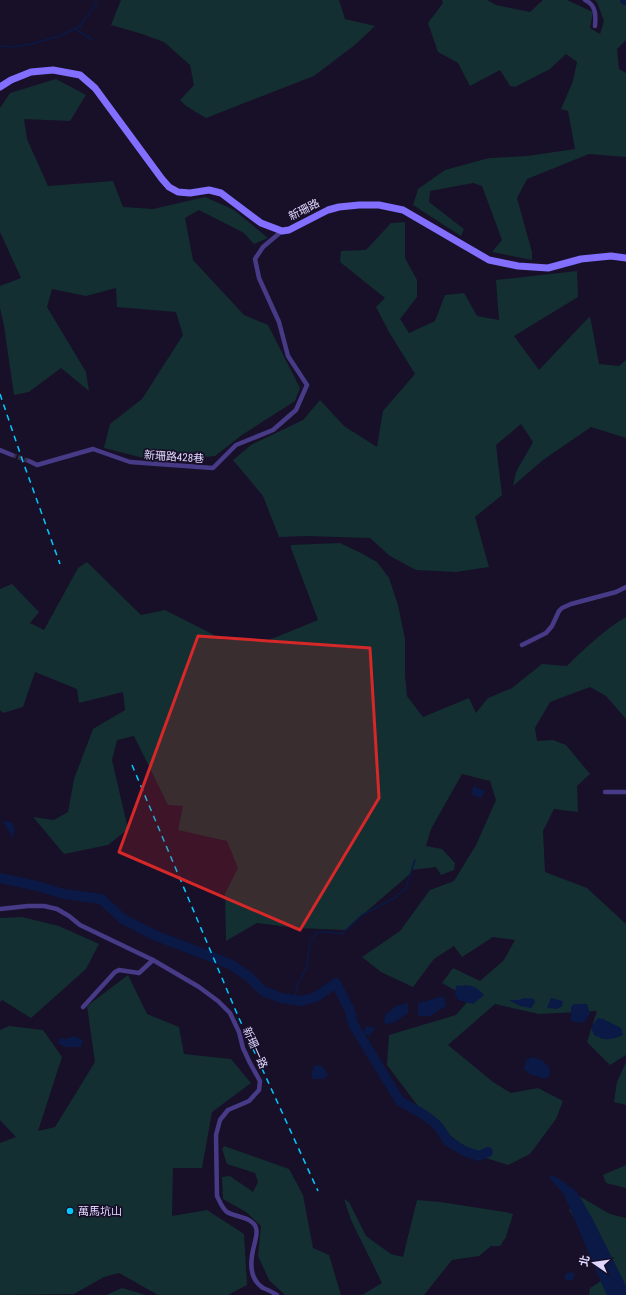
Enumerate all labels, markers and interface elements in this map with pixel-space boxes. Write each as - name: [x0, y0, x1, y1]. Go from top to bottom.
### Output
- street label: 新珊路: [286, 197, 322, 223]
- street label: 新珊路428巷: [143, 448, 205, 466]
- street label: 新珊一路: [240, 1025, 270, 1071]
- place label: 萬馬坑山: [78, 1205, 122, 1218]
- marker: 萬馬坑山: [65, 1206, 75, 1216]
- north arrow: [574, 1243, 614, 1283]
- text: 北: [577, 1254, 592, 1268]

